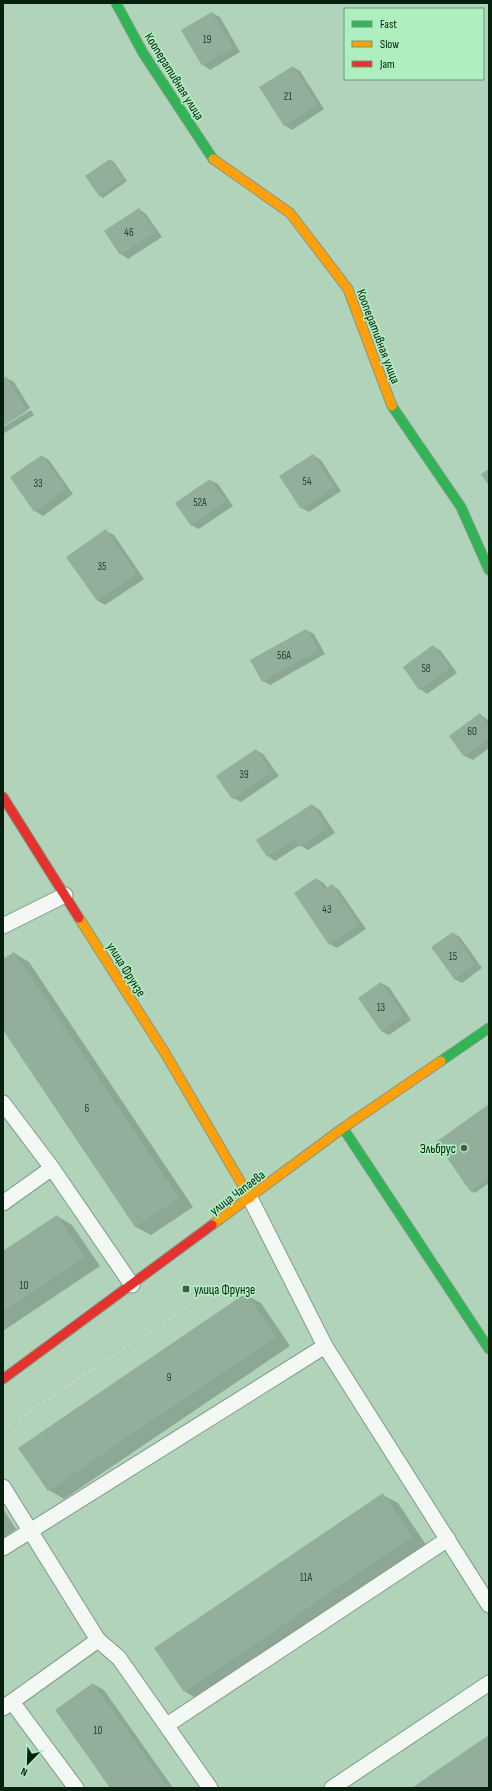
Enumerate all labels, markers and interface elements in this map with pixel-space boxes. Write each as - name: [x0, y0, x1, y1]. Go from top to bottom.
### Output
- legend: [344, 8, 484, 80]
- text: Fast: [380, 17, 397, 32]
- street label: Кооперативная улица: [141, 30, 207, 123]
- house number: 19: [203, 33, 211, 46]
- text: Slow: [380, 37, 399, 52]
- text: Jam: [379, 57, 395, 72]
- house number: 21: [284, 90, 292, 103]
- house number: 46: [124, 226, 134, 239]
- street label: Кооперативная улица: [353, 287, 403, 386]
- house number: 54: [302, 475, 312, 488]
- house number: 33: [33, 477, 43, 490]
- house number: 52А: [193, 496, 207, 509]
- house number: 35: [97, 560, 107, 573]
- house number: 56А: [277, 649, 291, 662]
- house number: 58: [421, 662, 431, 675]
- house number: 60: [467, 725, 477, 738]
- house number: 39: [239, 768, 249, 781]
- house number: 43: [322, 903, 332, 916]
- street label: улица Фрунзе: [103, 939, 149, 1000]
- house number: 15: [449, 950, 457, 963]
- house number: 13: [377, 1001, 386, 1014]
- house number: 6: [85, 1102, 90, 1115]
- place label: Эльбрус: [420, 1141, 456, 1157]
- marker: Эльбрус: [459, 1143, 469, 1153]
- street label: улица Чапаева: [207, 1167, 268, 1219]
- house number: 10: [20, 1279, 28, 1292]
- place label: улица Фрунзе: [194, 1282, 255, 1298]
- marker: улица Фрунзе: [181, 1284, 191, 1294]
- house number: 9: [167, 1371, 172, 1384]
- house number: 11А: [300, 1571, 313, 1584]
- house number: 10: [94, 1724, 102, 1737]
- north arrow: [8, 1743, 48, 1783]
- text: N: [19, 1765, 30, 1779]

